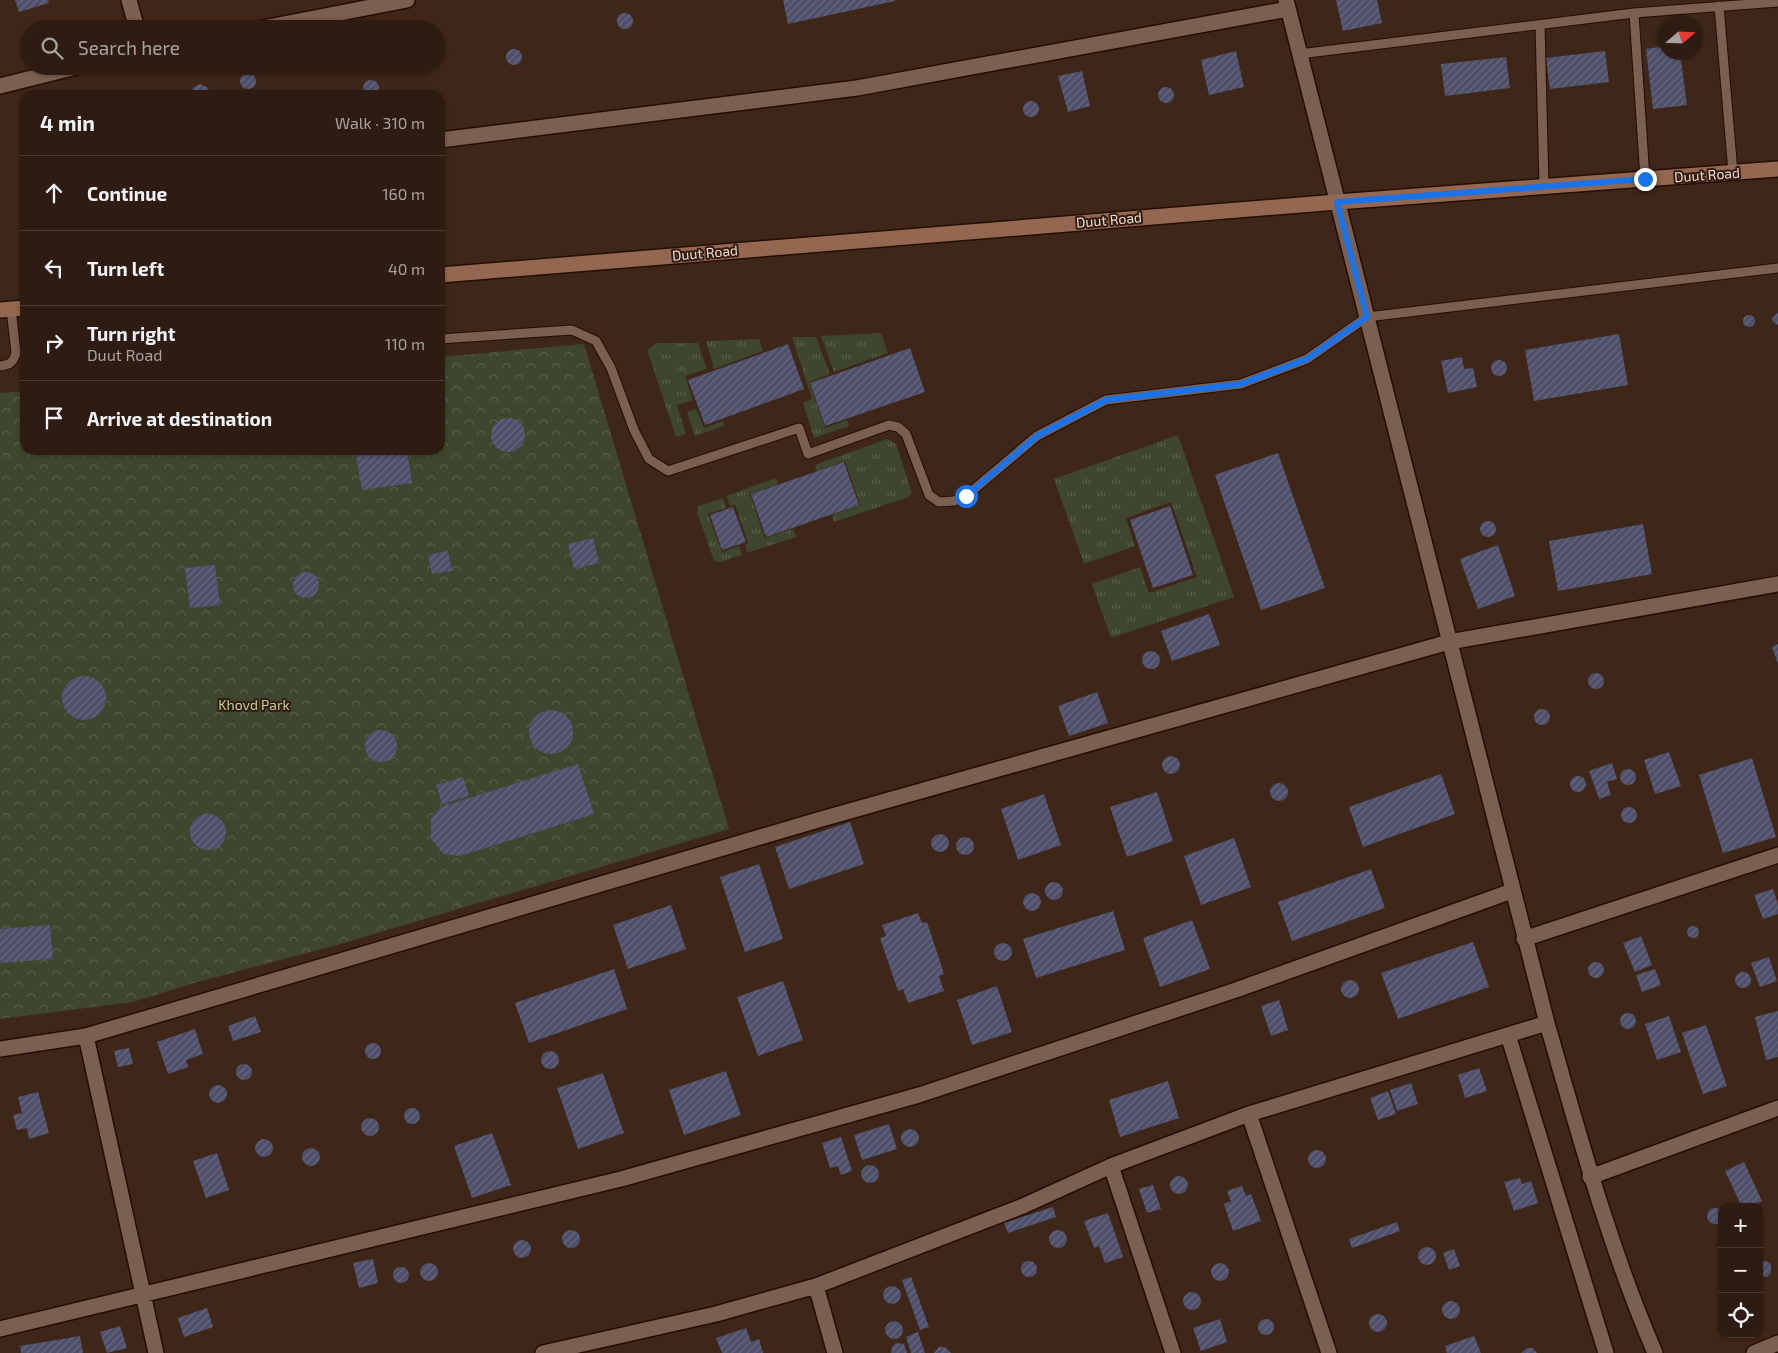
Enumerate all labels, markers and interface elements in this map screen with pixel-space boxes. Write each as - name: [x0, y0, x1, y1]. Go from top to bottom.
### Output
- north arrow: [1658, 15, 1703, 60]
- search box: [20, 20, 445, 75]
- icon: search: [38, 34, 66, 62]
- text: Search here: [78, 36, 180, 59]
- text: 4 min: [40, 110, 95, 135]
- text: Walk · 310 m: [335, 113, 425, 132]
- street label: Duut Road: [1673, 164, 1740, 185]
- route end: [1634, 168, 1657, 191]
- icon: ahead: [40, 179, 68, 207]
- text: Continue: [87, 182, 167, 205]
- text: 160 m: [382, 184, 425, 203]
- street label: Duut Road: [1075, 208, 1143, 231]
- street label: Duut Road: [671, 241, 739, 264]
- icon: left: [40, 254, 68, 282]
- text: Turn left: [87, 257, 164, 280]
- text: 40 m: [388, 259, 425, 278]
- text: Turn right: [87, 322, 175, 345]
- icon: right: [40, 329, 68, 357]
- text: 110 m: [385, 334, 425, 353]
- text: Duut Road: [87, 345, 162, 364]
- icon: arrive: [40, 404, 68, 432]
- text: Arrive at destination: [87, 407, 272, 430]
- route start: [955, 485, 978, 508]
- park label: Khovd Park: [218, 696, 290, 713]
- map controls: [1718, 1203, 1763, 1338]
- button: +: [1718, 1203, 1763, 1248]
- button: −: [1718, 1248, 1763, 1293]
- button: locate: [1718, 1293, 1763, 1338]

